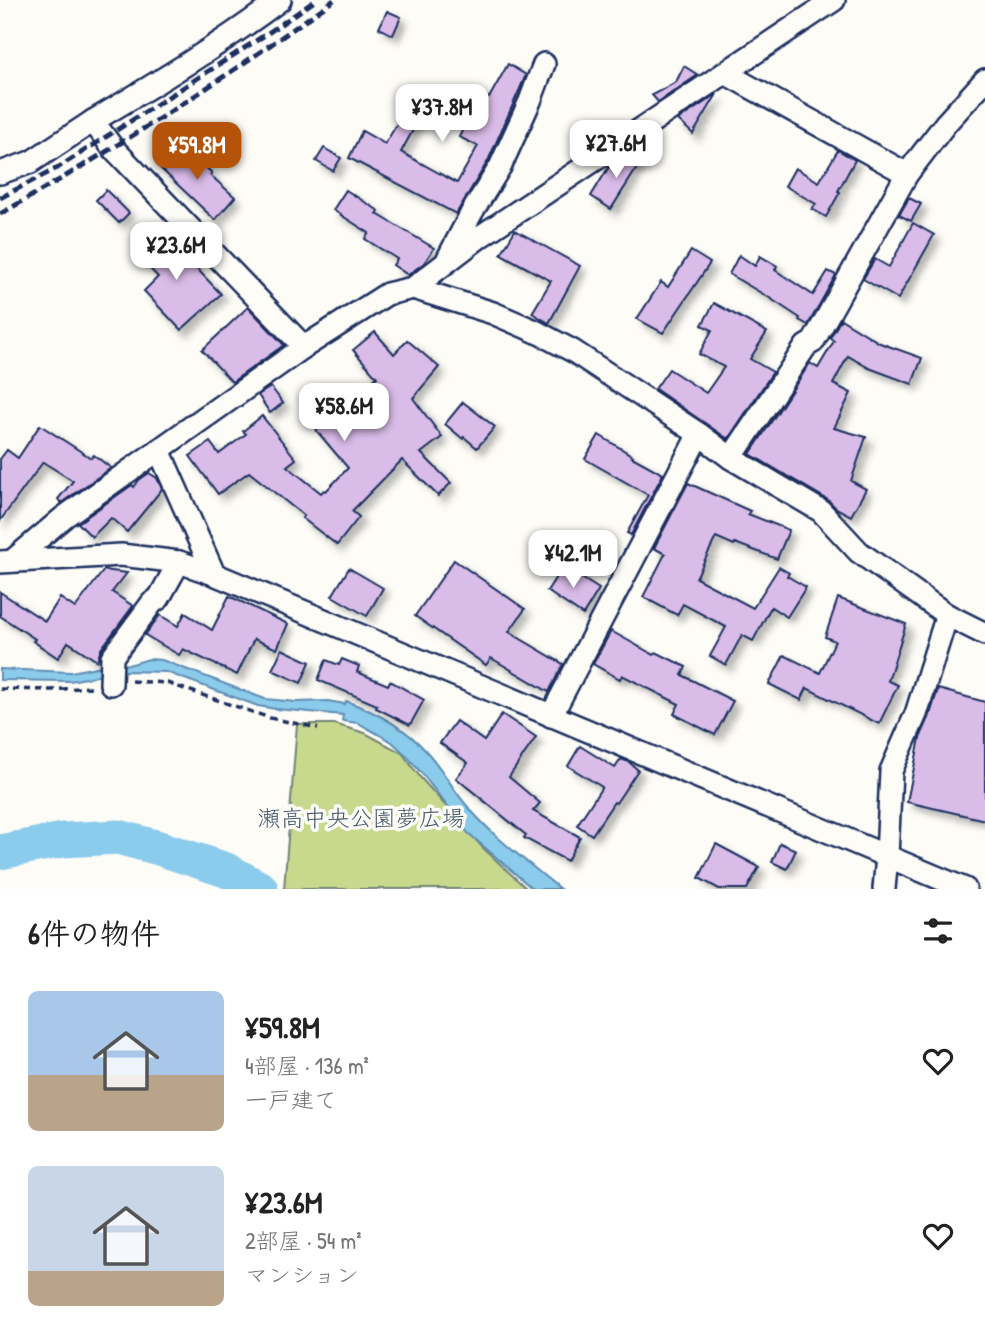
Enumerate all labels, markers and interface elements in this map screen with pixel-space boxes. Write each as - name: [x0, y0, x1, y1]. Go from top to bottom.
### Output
- pin: ¥37.8M: [385, 85, 499, 144]
- text: ¥37.8M: [412, 91, 472, 122]
- pin: ¥27.6M: [559, 120, 673, 180]
- pin: ¥59.8M: [140, 122, 254, 182]
- text: ¥27.6M: [586, 127, 646, 158]
- text: ¥59.8M: [168, 129, 226, 160]
- pin: ¥23.6M: [119, 222, 233, 282]
- text: ¥23.6M: [146, 229, 206, 260]
- pin: ¥58.6M: [287, 384, 401, 443]
- text: ¥58.6M: [315, 390, 373, 421]
- pin: ¥42.1M: [516, 530, 630, 590]
- text: ¥42.1M: [544, 537, 602, 568]
- park label: 瀬高中央公園夢広場: [258, 802, 465, 833]
- icon: filters: [919, 912, 957, 950]
- text: 6件の物件: [28, 913, 160, 953]
- text: ¥59.8M: [245, 1007, 320, 1047]
- icon: home: [84, 1019, 168, 1103]
- icon: heart: [919, 1042, 957, 1080]
- text: 4部屋 · 136 m²: [245, 1050, 369, 1081]
- text: 一戸建て: [245, 1084, 337, 1115]
- text: ¥23.6M: [245, 1182, 323, 1222]
- icon: home: [84, 1194, 168, 1278]
- icon: heart: [919, 1217, 957, 1255]
- text: 2部屋 · 54 m²: [245, 1225, 362, 1256]
- text: マンション: [245, 1259, 359, 1290]

